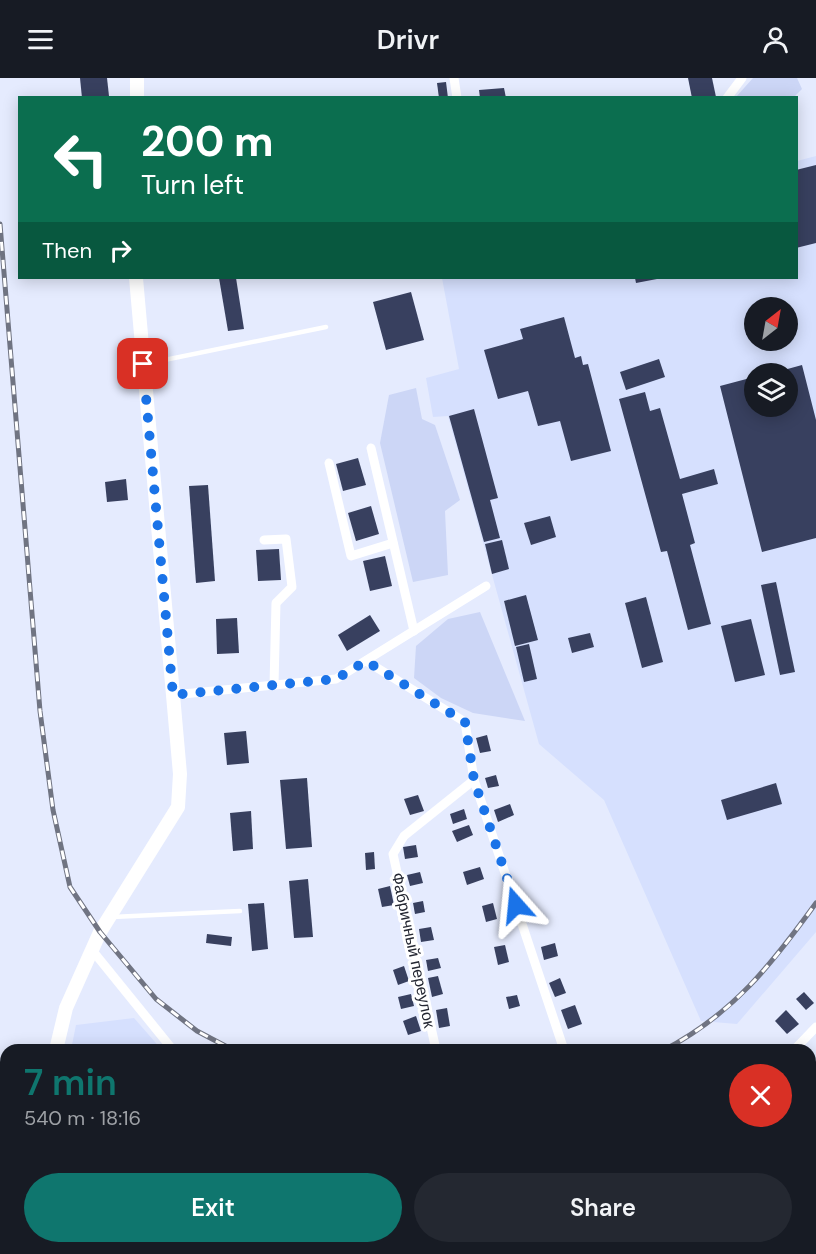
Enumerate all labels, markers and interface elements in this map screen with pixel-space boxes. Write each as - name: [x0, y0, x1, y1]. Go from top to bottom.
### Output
- text: Drivr: [377, 22, 439, 57]
- icon: menu: [24, 23, 57, 56]
- icon: person: [759, 23, 792, 56]
- text: 200 m: [141, 114, 274, 169]
- icon: left: [42, 120, 120, 198]
- text: Turn left: [141, 167, 244, 202]
- icon: right: [104, 234, 137, 267]
- text: Then: [42, 236, 92, 265]
- north arrow: [744, 297, 798, 351]
- map controls: [744, 297, 798, 417]
- pin: [117, 338, 168, 389]
- icon: arrive: [126, 347, 159, 380]
- button: layers: [744, 363, 798, 417]
- street label: Фабричный переулок: [387, 871, 440, 1031]
- position arrow: [484, 873, 548, 937]
- text: 7 min: [24, 1059, 117, 1106]
- button: close: [729, 1064, 792, 1127]
- text: 540 m · 18:16: [24, 1105, 141, 1131]
- button: Exit: [24, 1173, 402, 1242]
- button: Share: [414, 1173, 792, 1242]

